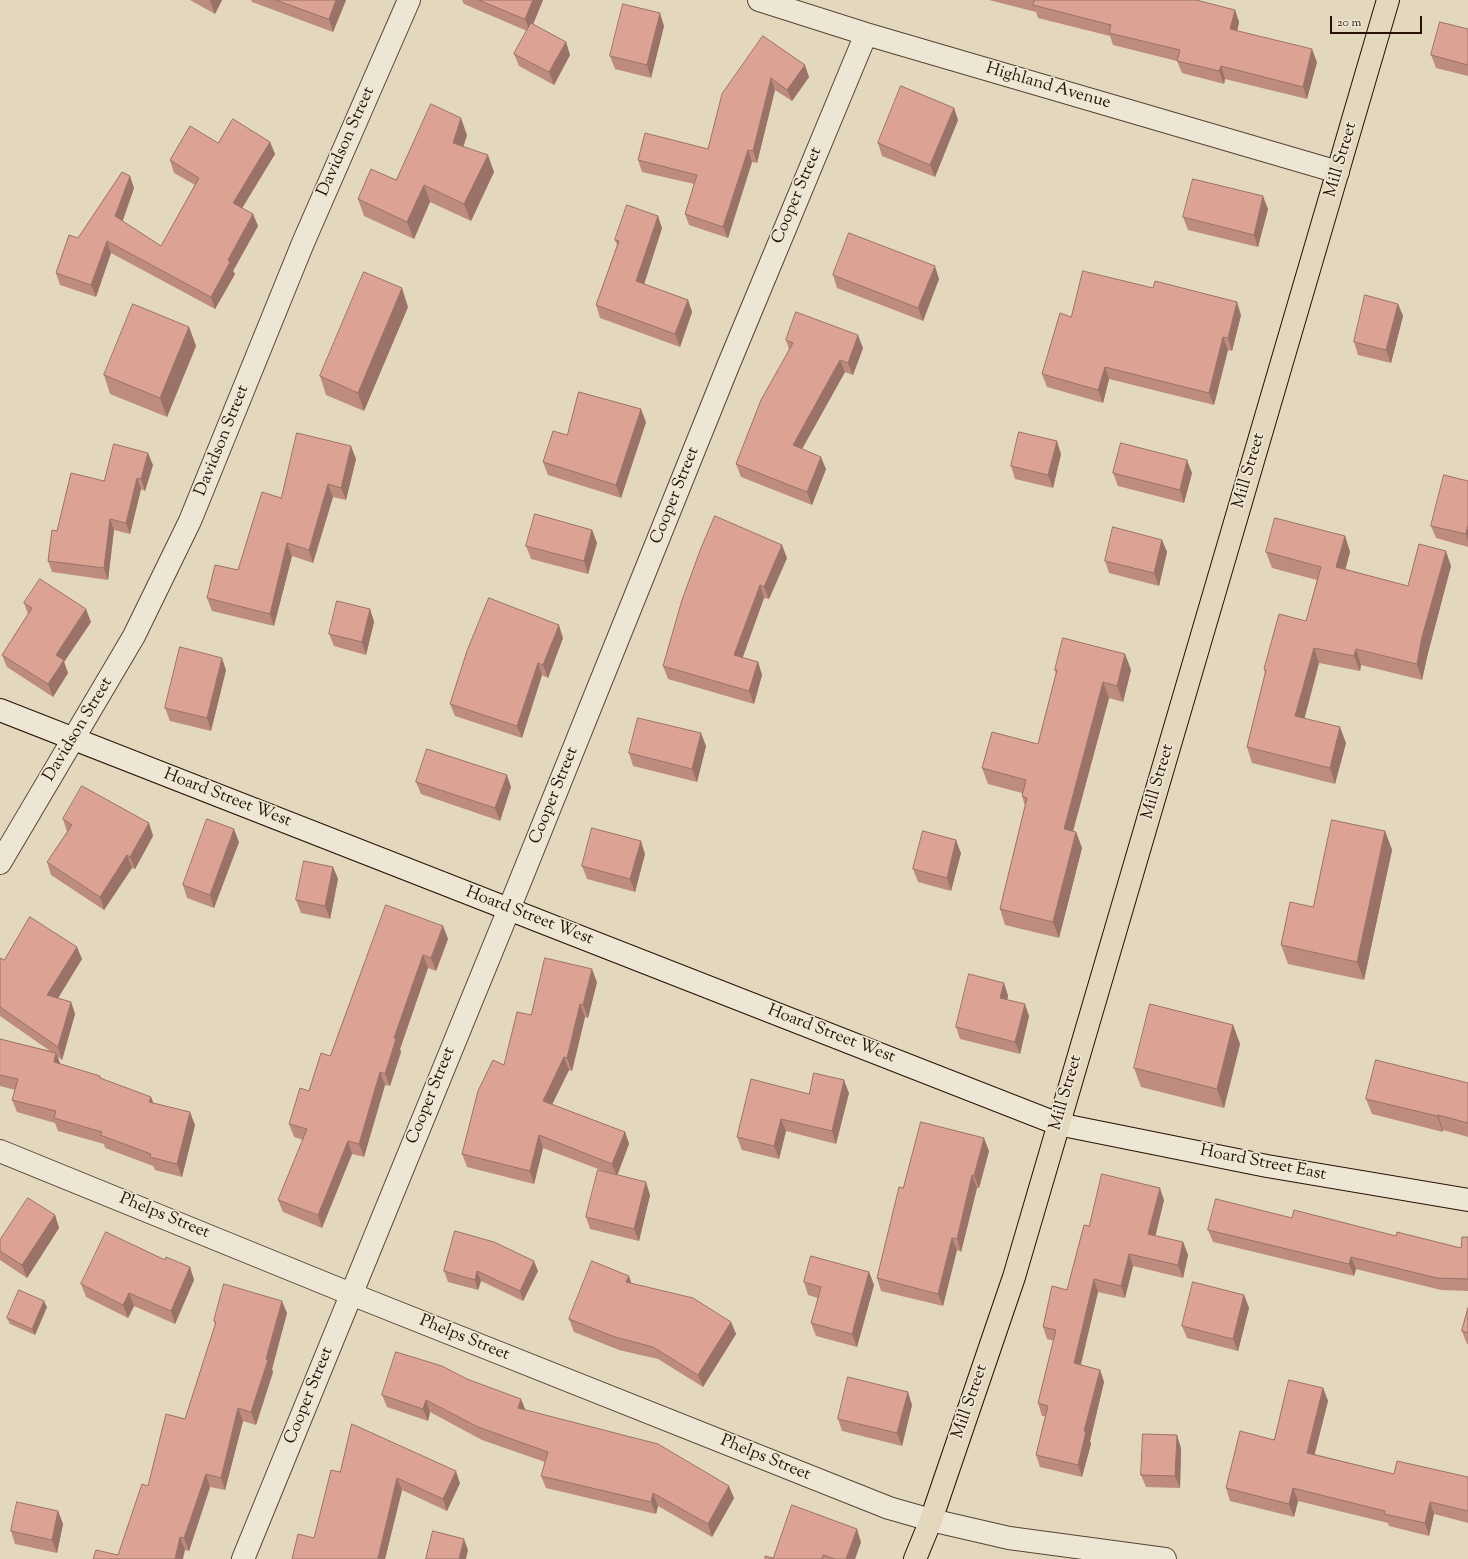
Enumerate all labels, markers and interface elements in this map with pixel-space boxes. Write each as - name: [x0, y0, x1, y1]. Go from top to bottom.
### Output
- scale bar: [1332, 8, 1424, 34]
- text: 20 m: [1337, 14, 1361, 32]
- street label: Highland Avenue: [983, 59, 1113, 115]
- street label: Davidson Street: [314, 84, 380, 200]
- street label: Mill Street: [1322, 120, 1362, 200]
- street label: Cooper Street: [769, 145, 827, 247]
- street label: Davidson Street: [191, 383, 255, 499]
- street label: Mill Street: [1230, 431, 1270, 511]
- street label: Cooper Street: [647, 444, 705, 548]
- street label: Davidson Street: [40, 674, 118, 786]
- street label: Mill Street: [1139, 742, 1179, 822]
- street label: Cooper Street: [526, 744, 584, 848]
- street label: Hoard Street West: [160, 765, 294, 833]
- street label: Hoard Street West: [462, 883, 596, 951]
- street label: Hoard Street West: [764, 1001, 898, 1069]
- street label: Cooper Street: [403, 1044, 461, 1148]
- street label: Mill Street: [1047, 1053, 1087, 1133]
- street label: Hoard Street East: [1198, 1142, 1328, 1186]
- street label: Phelps Street: [116, 1190, 212, 1244]
- street label: Phelps Street: [416, 1312, 512, 1366]
- street label: Cooper Street: [281, 1344, 339, 1448]
- street label: Mill Street: [949, 1362, 993, 1442]
- street label: Phelps Street: [717, 1432, 813, 1486]

